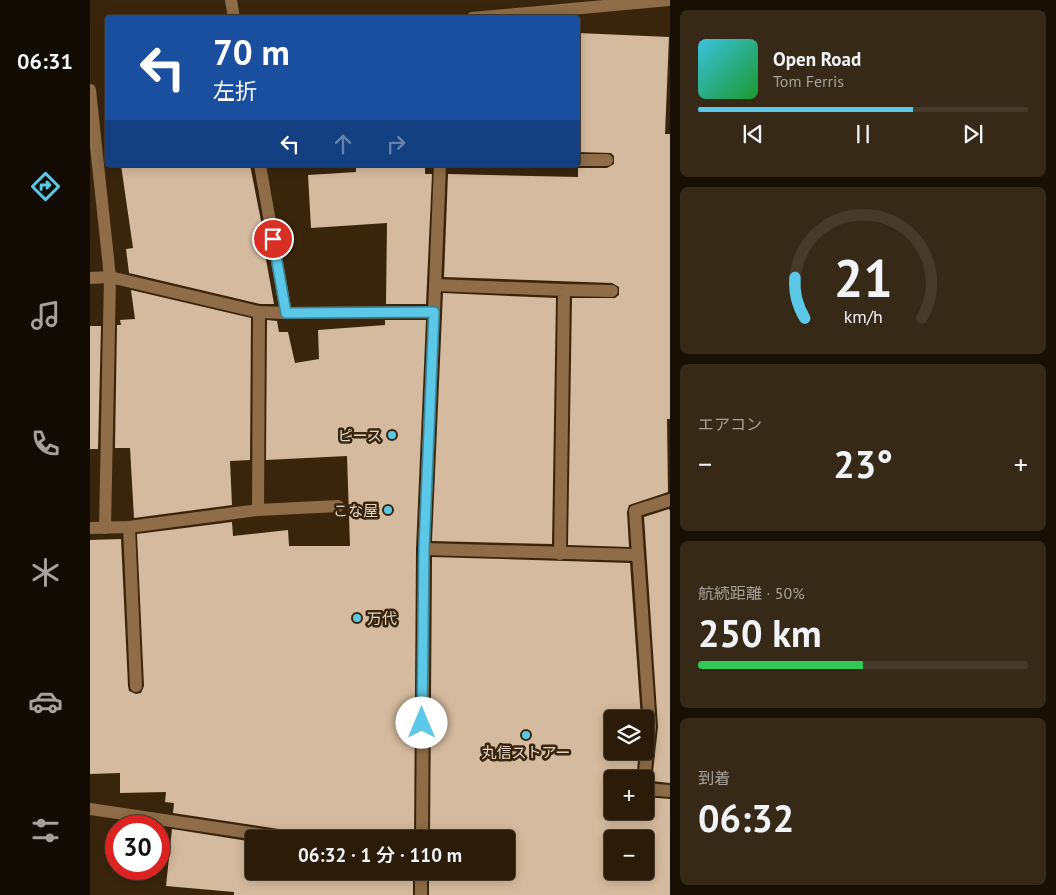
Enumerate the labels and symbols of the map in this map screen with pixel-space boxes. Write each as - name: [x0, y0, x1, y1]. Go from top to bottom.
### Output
- pin: [252, 218, 294, 260]
- place label: ピース: [338, 426, 382, 445]
- marker: ピース: [386, 429, 398, 441]
- place label: こな屋: [333, 501, 378, 520]
- marker: こな屋: [382, 504, 394, 516]
- place label: 万代: [367, 609, 397, 628]
- marker: 万代: [351, 612, 363, 624]
- position arrow: [395, 696, 447, 748]
- marker: 丸信ストアー: [520, 729, 532, 741]
- place label: 丸信ストアー: [481, 743, 571, 762]
- speed limit sign: 30: [105, 815, 170, 880]

